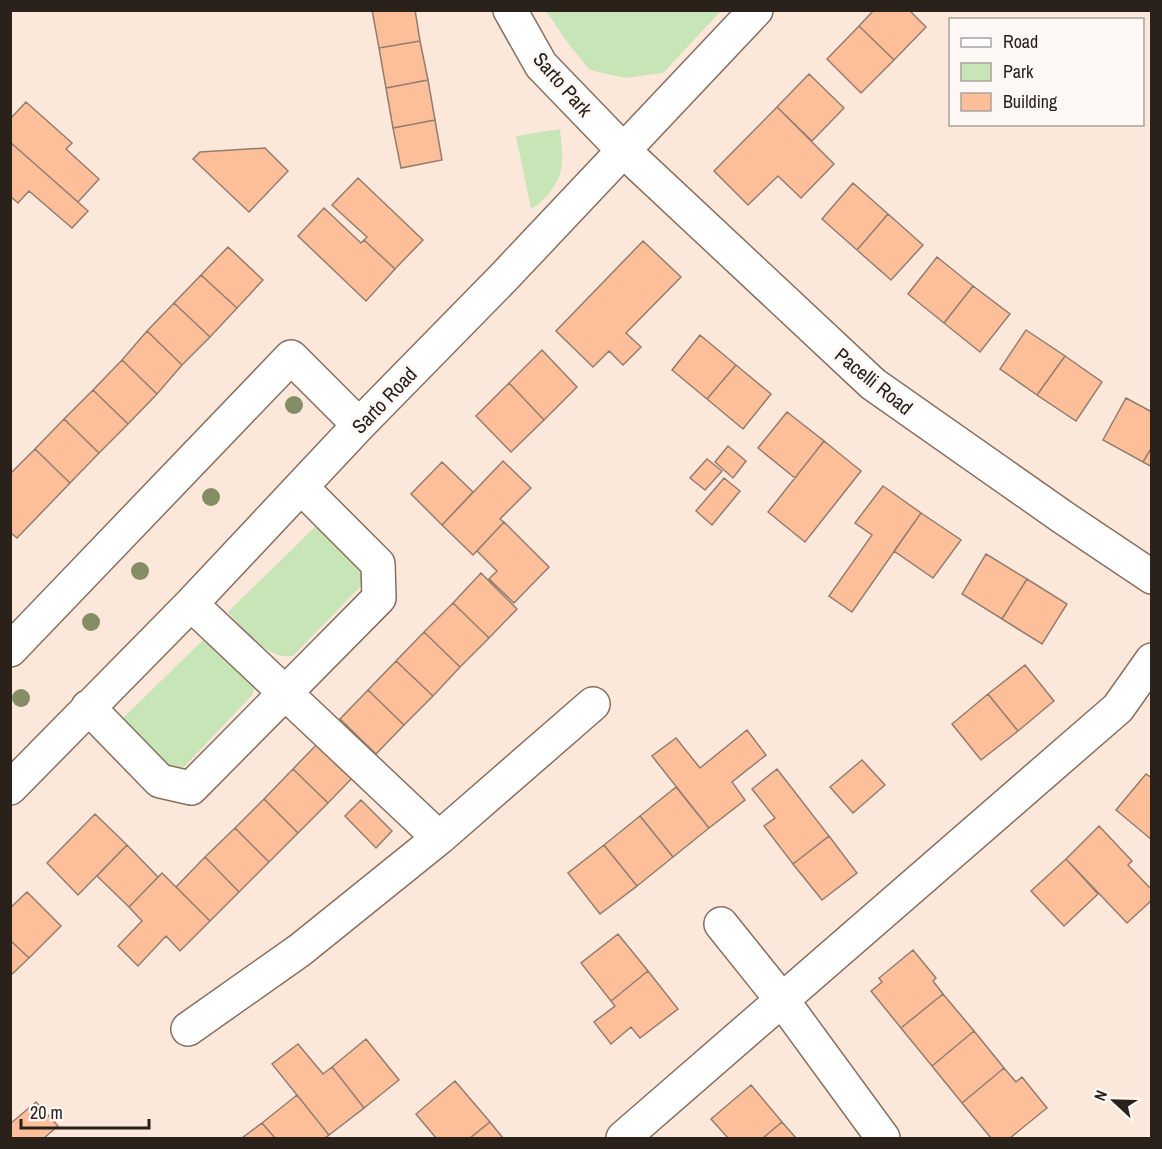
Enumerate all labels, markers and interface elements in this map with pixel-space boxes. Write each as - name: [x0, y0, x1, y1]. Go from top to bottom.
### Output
- legend: [949, 18, 1144, 126]
- text: Road: [1003, 29, 1038, 54]
- street label: Sarto Park: [527, 46, 599, 123]
- text: Park: [1003, 59, 1034, 84]
- text: Building: [1003, 89, 1058, 114]
- street label: Pacelli Road: [829, 341, 919, 421]
- street label: Sarto Road: [345, 361, 423, 439]
- north arrow: [1084, 1071, 1144, 1131]
- text: N: [1088, 1087, 1112, 1104]
- scale bar: [21, 1092, 148, 1130]
- text: 20 m: [30, 1100, 63, 1125]

